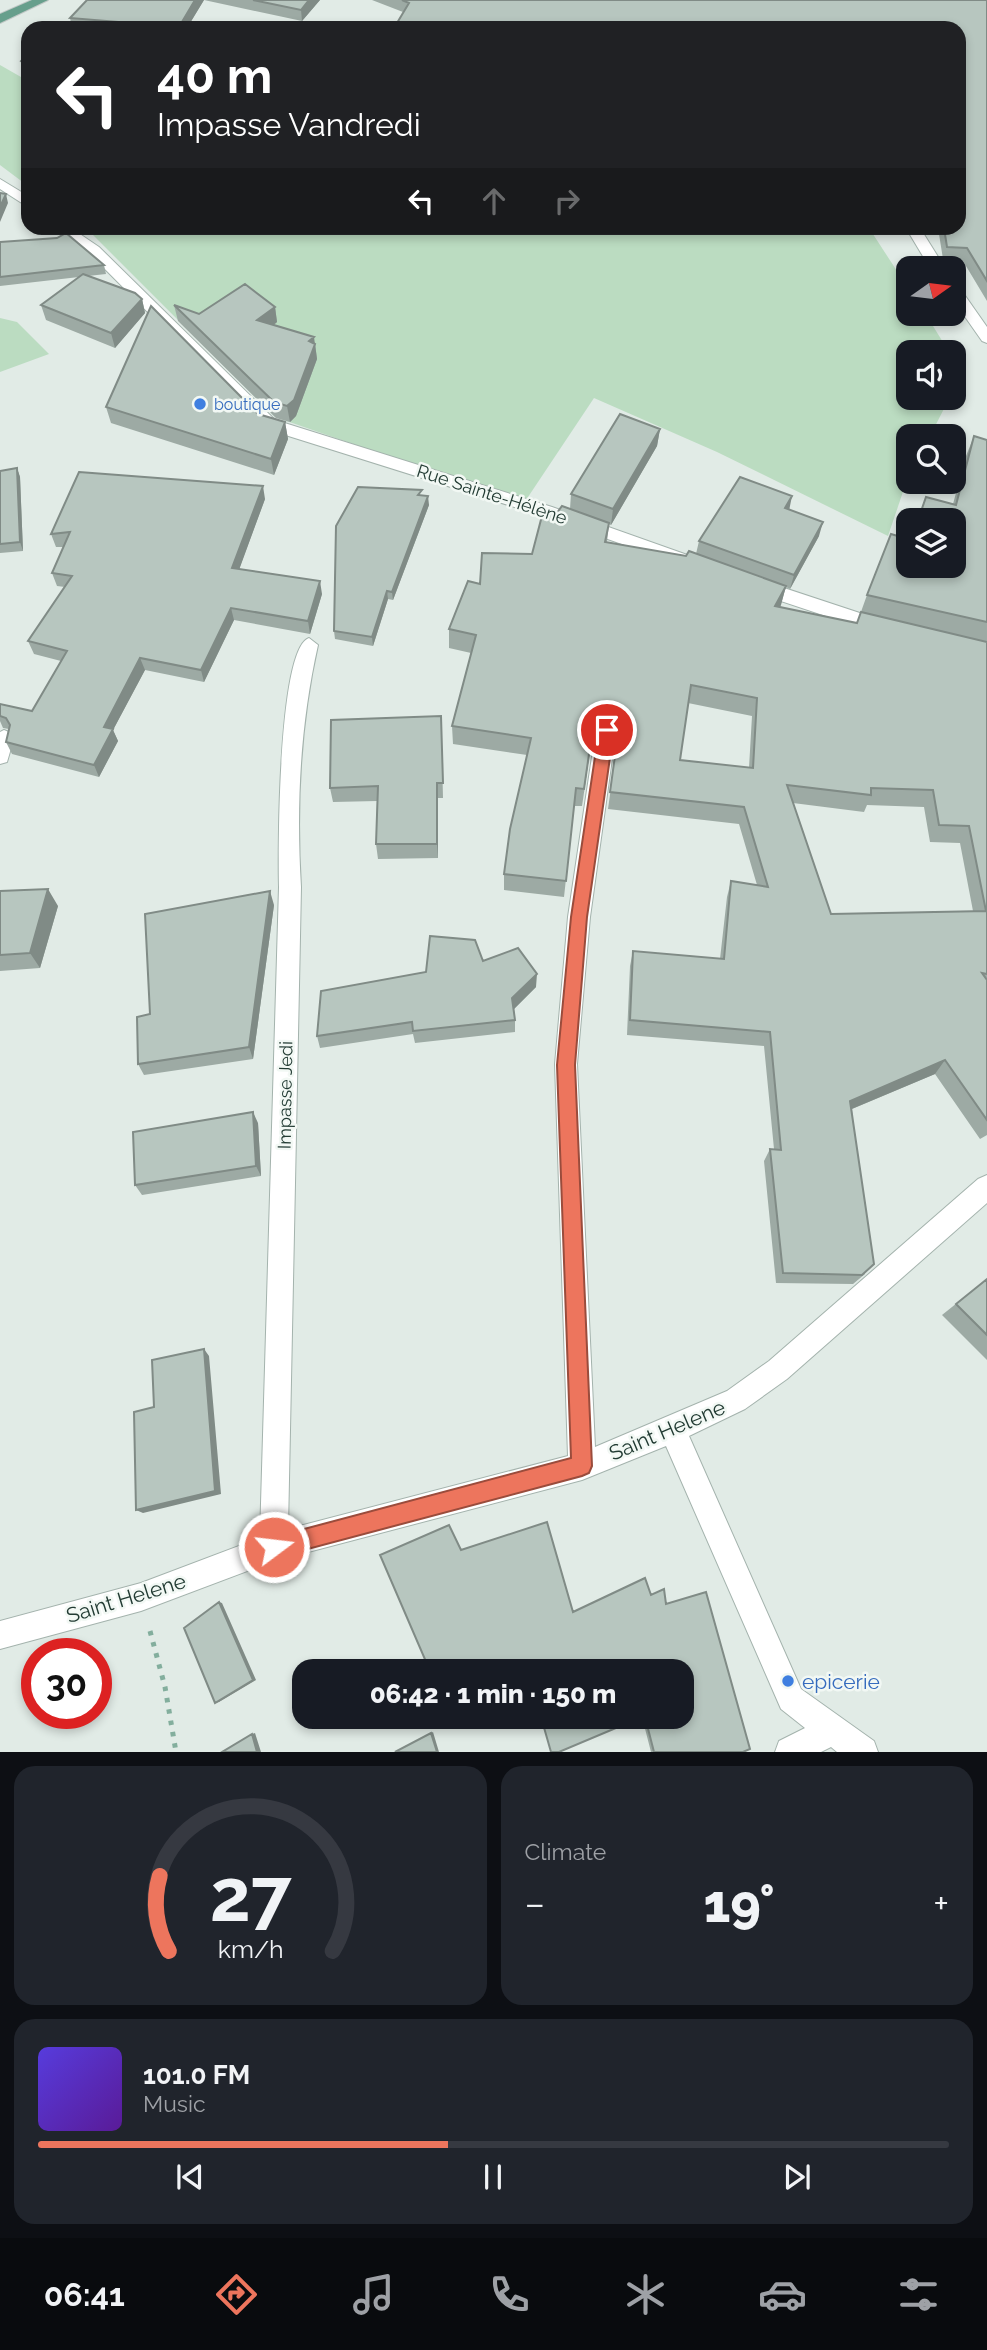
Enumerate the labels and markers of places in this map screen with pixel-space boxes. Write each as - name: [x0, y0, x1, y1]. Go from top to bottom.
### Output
- place label: boutique: [214, 395, 281, 414]
- marker: boutique: [192, 396, 208, 412]
- pin: [577, 700, 637, 760]
- place label: epicerie: [802, 1669, 880, 1694]
- marker: epicerie: [780, 1673, 796, 1689]

